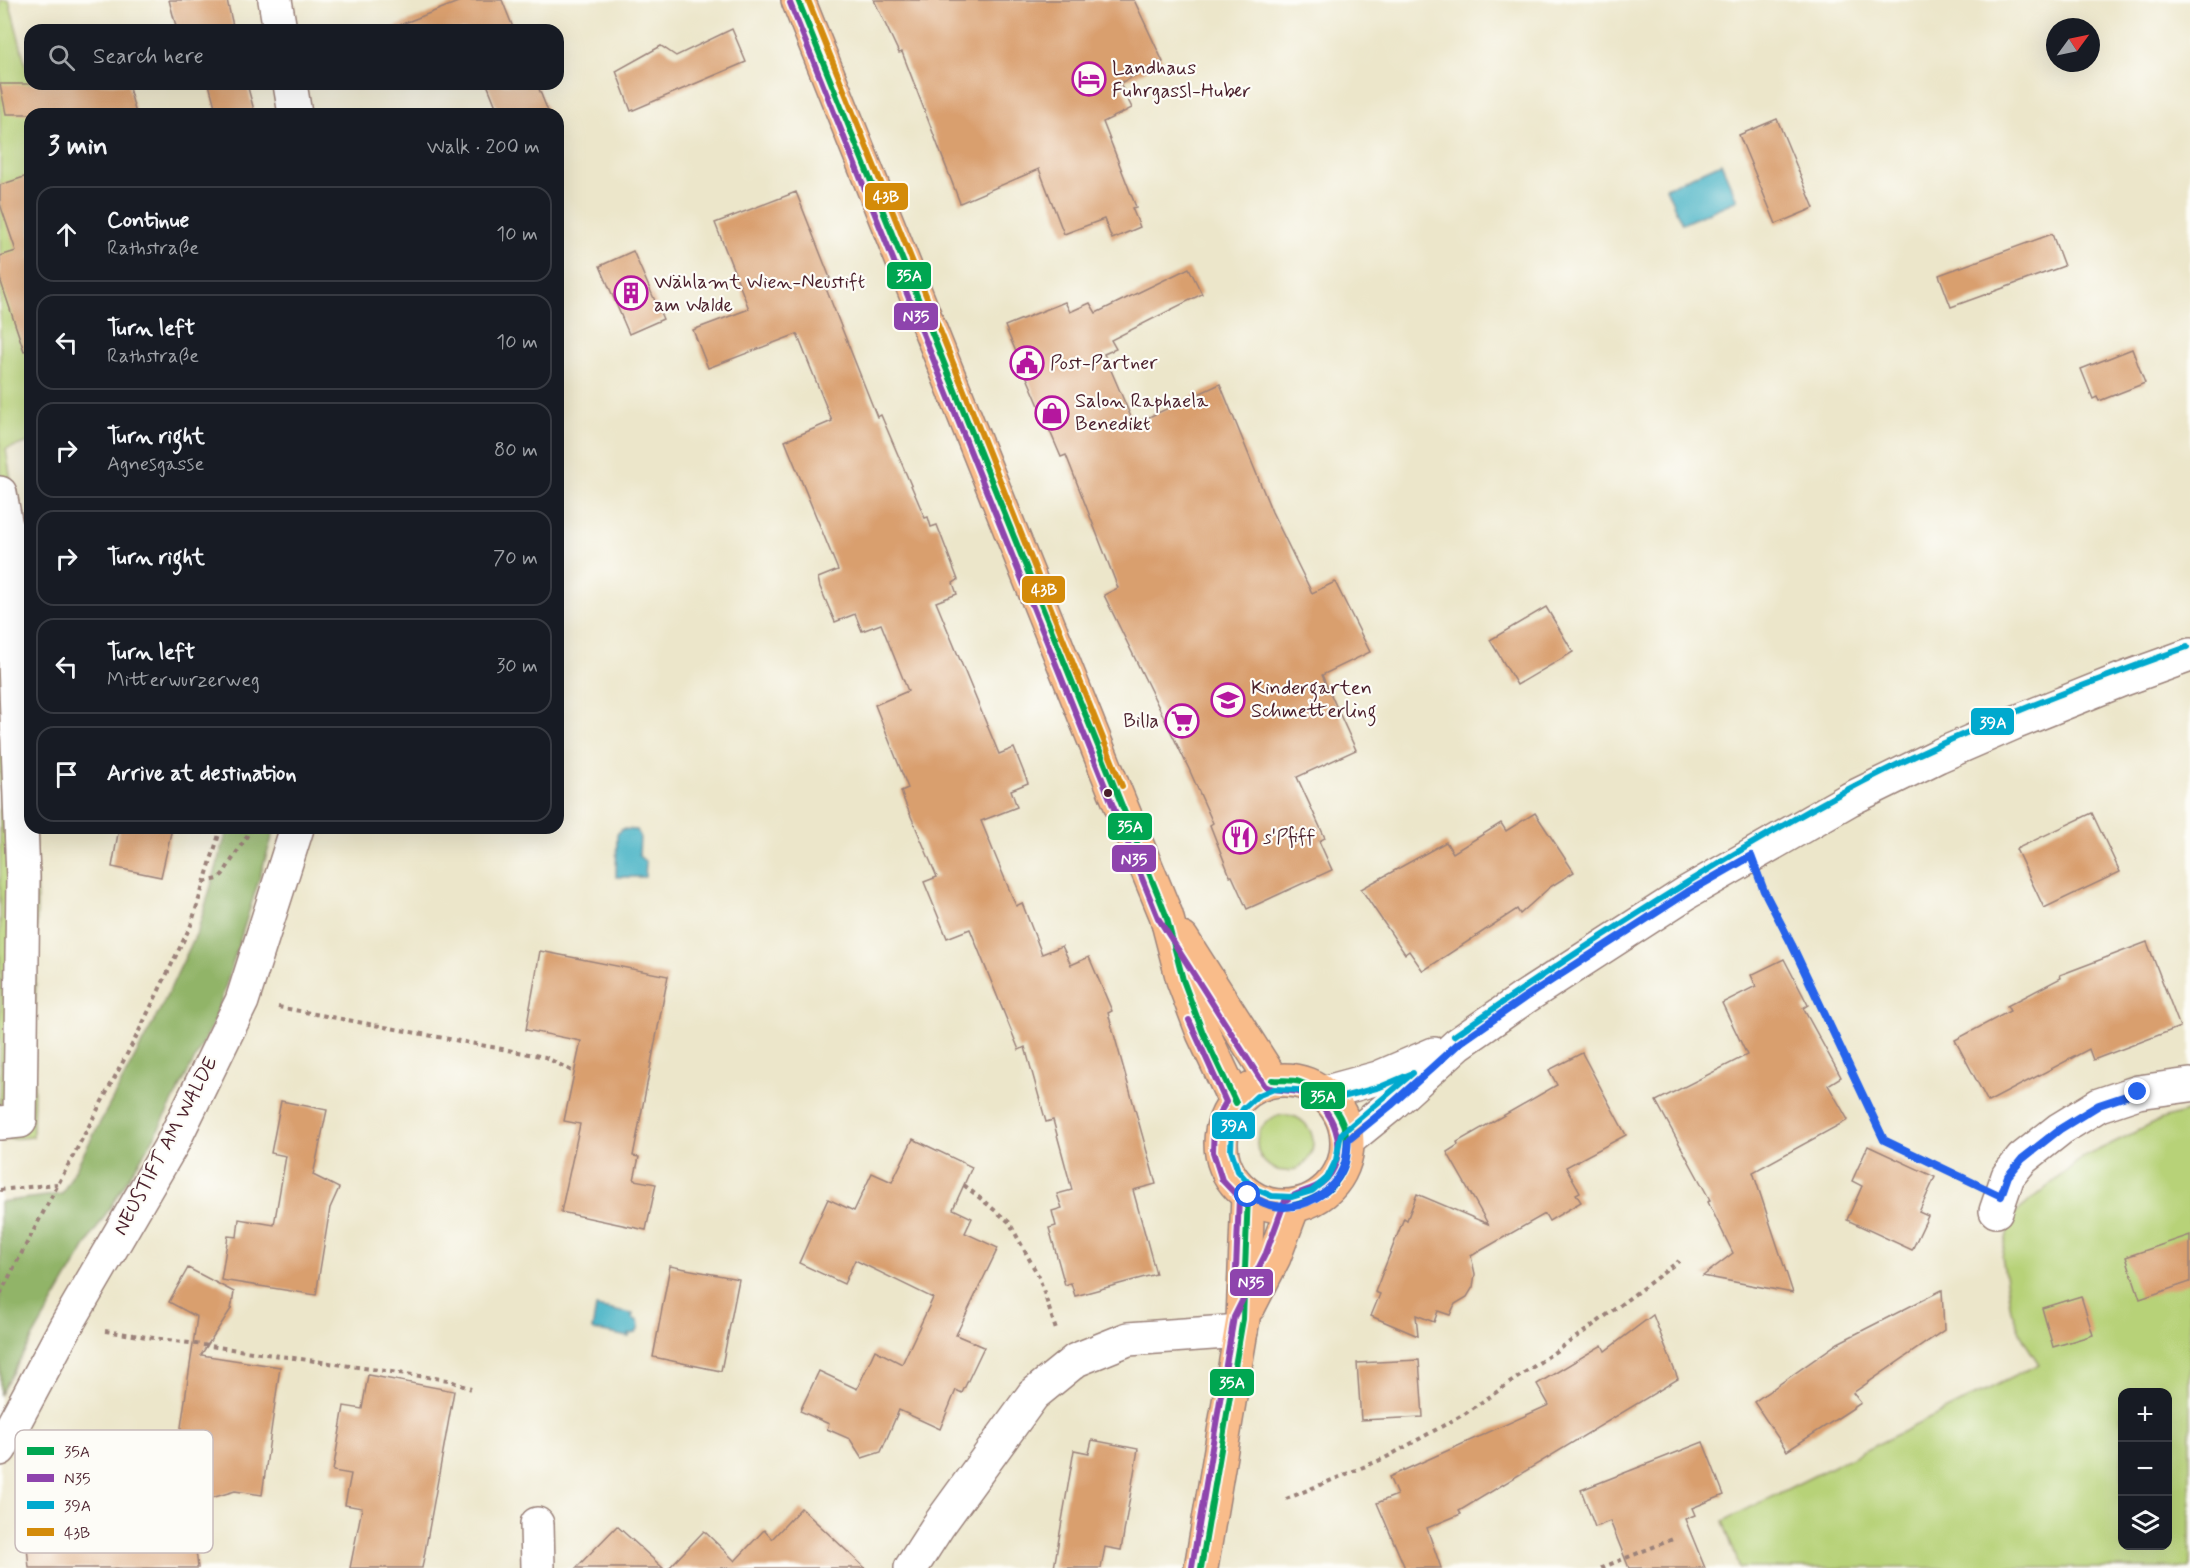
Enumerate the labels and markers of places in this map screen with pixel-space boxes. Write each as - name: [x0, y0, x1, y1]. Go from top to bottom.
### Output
- place label: Landhaus Fuhrgassl-Huber: [1112, 55, 1251, 105]
- hotel icon: Landhaus Fuhrgassl-Huber: [1071, 61, 1107, 97]
- place label: Wählamt Wien-Neustift am Walde: [654, 269, 865, 319]
- building icon: Wählamt Wien-Neustift am Walde: [613, 275, 649, 311]
- public building icon: Post-Partner: [1009, 345, 1045, 381]
- place label: Post-Partner: [1050, 350, 1158, 377]
- place label: Salon Raphaela Benedikt: [1075, 388, 1209, 438]
- shop icon: Salon Raphaela Benedikt: [1034, 395, 1070, 431]
- place label: Kindergarten Schmetterling: [1251, 675, 1377, 727]
- school or university icon: Kindergarten Schmetterling: [1210, 682, 1246, 718]
- supermarket icon: Billa: [1164, 703, 1200, 739]
- place label: Billa: [1123, 708, 1159, 735]
- unlabelled marker: [1102, 787, 1114, 799]
- restaurant icon: s'Pfiff: [1222, 819, 1258, 855]
- place label: s'Pfiff: [1263, 824, 1316, 851]

